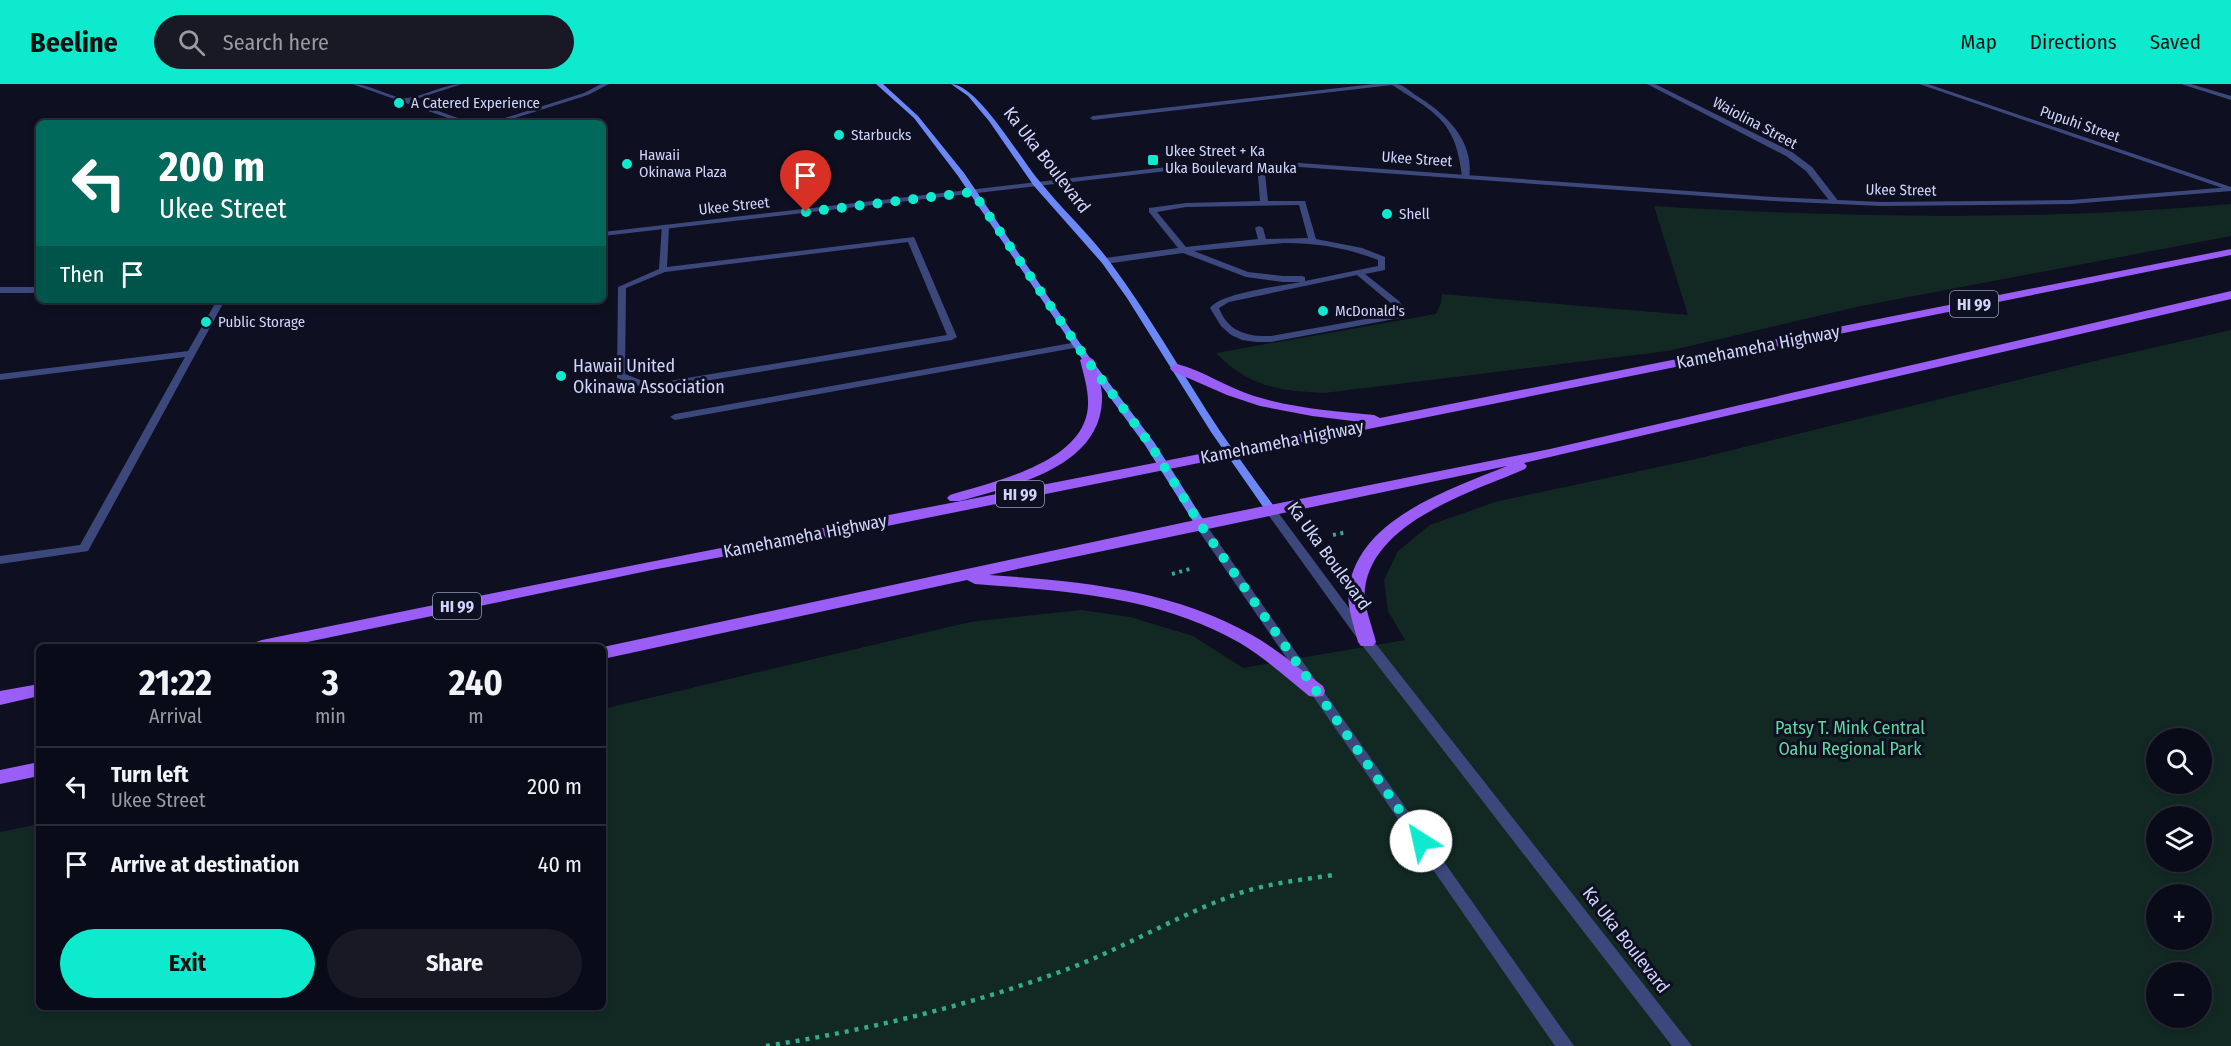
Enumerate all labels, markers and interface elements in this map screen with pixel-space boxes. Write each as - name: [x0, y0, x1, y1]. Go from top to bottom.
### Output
- search box: [154, 15, 574, 69]
- text: Beeline: [30, 26, 118, 59]
- icon: search: [175, 26, 208, 59]
- text: Search here: [223, 29, 329, 56]
- text: Map: [1960, 29, 1997, 55]
- text: Directions: [2030, 29, 2117, 55]
- text: Saved: [2150, 29, 2201, 55]
- street label: Waiolina Street: [1710, 93, 1800, 153]
- place label: A Catered Experience: [411, 94, 540, 112]
- marker: A Catered Experience: [392, 96, 406, 110]
- street label: Pupuhi Street: [2038, 102, 2122, 146]
- street label: Ka Uka Boulevard: [999, 103, 1095, 217]
- place label: Starbucks: [851, 126, 911, 144]
- marker: Starbucks: [832, 128, 846, 142]
- text: 200 m: [159, 142, 265, 192]
- place label: Ukee Street + Ka Uka Boulevard Mauka: [1165, 142, 1297, 177]
- icon: left: [60, 144, 138, 222]
- place label: Hawaii Okinawa Plaza: [639, 146, 727, 181]
- street label: Ukee Street: [1381, 148, 1453, 170]
- pin: [780, 150, 831, 212]
- marker: Ukee Street + Ka Uka Boulevard Mauka: [1146, 153, 1160, 167]
- marker: Hawaii Okinawa Plaza: [620, 157, 634, 171]
- icon: arrive: [789, 159, 822, 192]
- street label: Ukee Street: [1865, 180, 1937, 200]
- text: Ukee Street: [159, 193, 287, 225]
- street label: Ukee Street: [698, 193, 770, 219]
- place label: Shell: [1399, 205, 1430, 223]
- marker: Shell: [1380, 207, 1394, 221]
- icon: arrive: [116, 258, 149, 291]
- text: Then: [60, 261, 104, 288]
- road number: HI 99: [1950, 291, 1998, 317]
- place label: McDonald's: [1335, 302, 1405, 320]
- marker: McDonald's: [1316, 304, 1330, 318]
- place label: Public Storage: [218, 313, 305, 331]
- marker: Public Storage: [199, 315, 213, 329]
- street label: Kamehameha Highway: [1674, 320, 1842, 374]
- place label: Hawaii United Okinawa Association: [573, 355, 725, 398]
- marker: Hawaii United Okinawa Association: [554, 369, 568, 383]
- street label: Kamehameha Highway: [1198, 415, 1366, 469]
- road number: HI 99: [996, 481, 1044, 507]
- street label: Ka Uka Boulevard: [1282, 498, 1376, 614]
- street label: Kamehameha Highway: [721, 509, 889, 563]
- road number: HI 99: [433, 593, 481, 619]
- text: 21:22: [139, 661, 212, 705]
- text: 3: [322, 661, 339, 705]
- text: 240: [449, 661, 503, 705]
- text: Arrival: [149, 704, 202, 728]
- text: min: [315, 704, 346, 728]
- text: m: [468, 704, 484, 728]
- park label: Patsy T. Mink Central Oahu Regional Park: [1775, 717, 1925, 760]
- map controls: [2146, 728, 2212, 1028]
- button: search: [2146, 728, 2212, 794]
- text: Turn left: [111, 761, 189, 788]
- icon: left: [60, 770, 93, 803]
- text: 200 m: [527, 773, 582, 800]
- text: Ukee Street: [111, 788, 206, 812]
- button: layers: [2146, 806, 2212, 872]
- position arrow: [1389, 809, 1453, 873]
- icon: arrive: [60, 848, 93, 881]
- text: Arrive at destination: [111, 851, 299, 878]
- text: 40 m: [538, 851, 582, 878]
- street label: Ka Uka Boulevard: [1578, 883, 1674, 997]
- button: +: [2146, 884, 2212, 950]
- button: Exit: [60, 929, 315, 998]
- button: Share: [327, 929, 582, 998]
- button: −: [2146, 962, 2212, 1028]

